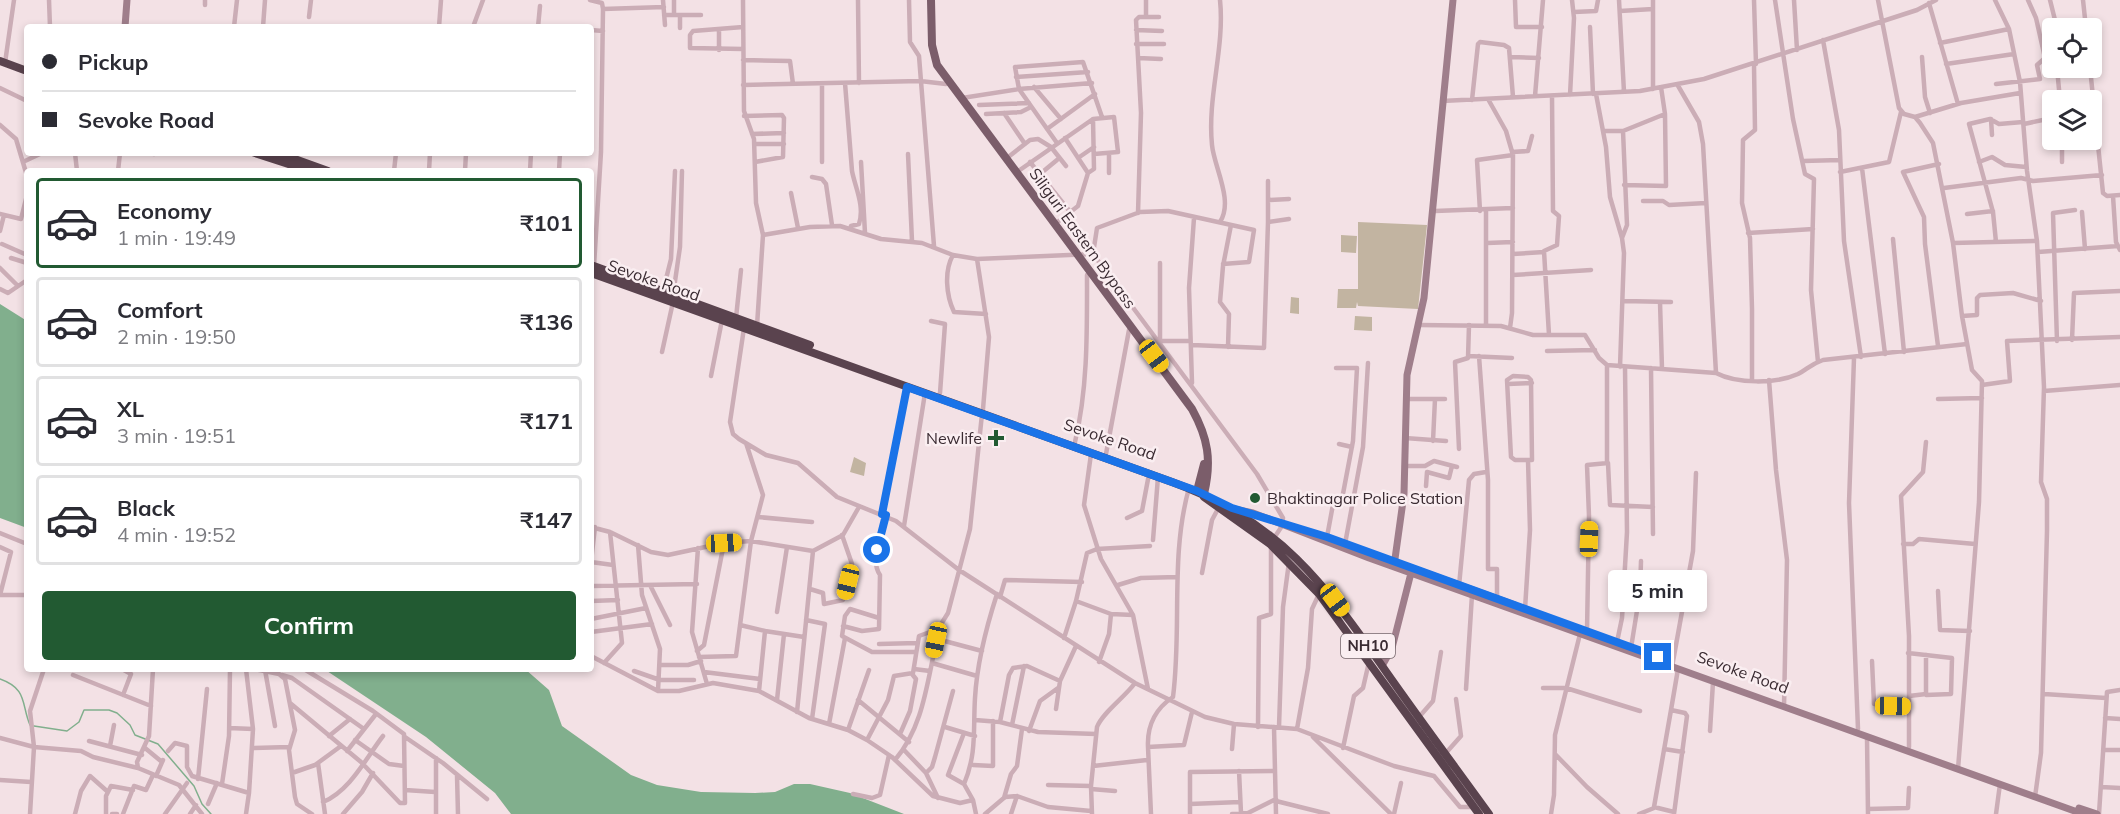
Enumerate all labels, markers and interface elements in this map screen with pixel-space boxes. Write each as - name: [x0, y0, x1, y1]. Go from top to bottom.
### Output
- map controls: [2042, 18, 2102, 150]
- button: locate: [2042, 18, 2102, 78]
- text: Pickup: [78, 48, 148, 76]
- button: layers: [2042, 90, 2102, 150]
- text: Sevoke Road: [78, 106, 214, 134]
- street label: Siliguri Eastern Bypass: [1025, 164, 1141, 312]
- icon: car: [45, 196, 99, 250]
- text: Economy: [117, 197, 212, 225]
- text: ₹101: [520, 209, 573, 237]
- text: 1 min · 19:49: [117, 225, 236, 250]
- street label: Sevoke Road: [605, 255, 703, 305]
- icon: car: [45, 295, 99, 349]
- text: Comfort: [117, 296, 203, 324]
- text: ₹136: [520, 308, 573, 336]
- text: 2 min · 19:50: [117, 324, 236, 349]
- car: [1136, 336, 1172, 376]
- icon: car: [45, 394, 99, 448]
- text: XL: [117, 395, 144, 423]
- text: ₹171: [520, 407, 573, 435]
- street label: Sevoke Road: [1061, 414, 1159, 464]
- text: 3 min · 19:51: [117, 423, 236, 448]
- place label: Newlife: [926, 428, 982, 448]
- marker: Newlife: [987, 429, 1005, 447]
- place label: Bhaktinagar Police Station: [1267, 488, 1463, 508]
- marker: Bhaktinagar Police Station: [1248, 491, 1262, 505]
- icon: car: [45, 493, 99, 547]
- text: Black: [117, 494, 175, 522]
- text: ₹147: [520, 506, 573, 534]
- car: [1579, 521, 1599, 557]
- text: 4 min · 19:52: [117, 522, 236, 547]
- car: [706, 533, 742, 553]
- route start: [863, 536, 890, 563]
- car: [835, 562, 861, 602]
- callout: 5 min: [1608, 570, 1708, 612]
- text: 5 min: [1631, 578, 1684, 603]
- car: [1317, 580, 1353, 620]
- button: Confirm: [42, 591, 576, 660]
- car: [923, 621, 949, 659]
- road number: NH10: [1341, 634, 1395, 658]
- route end: [1644, 643, 1671, 670]
- street label: Sevoke Road: [1694, 646, 1792, 698]
- car: [1875, 697, 1911, 715]

